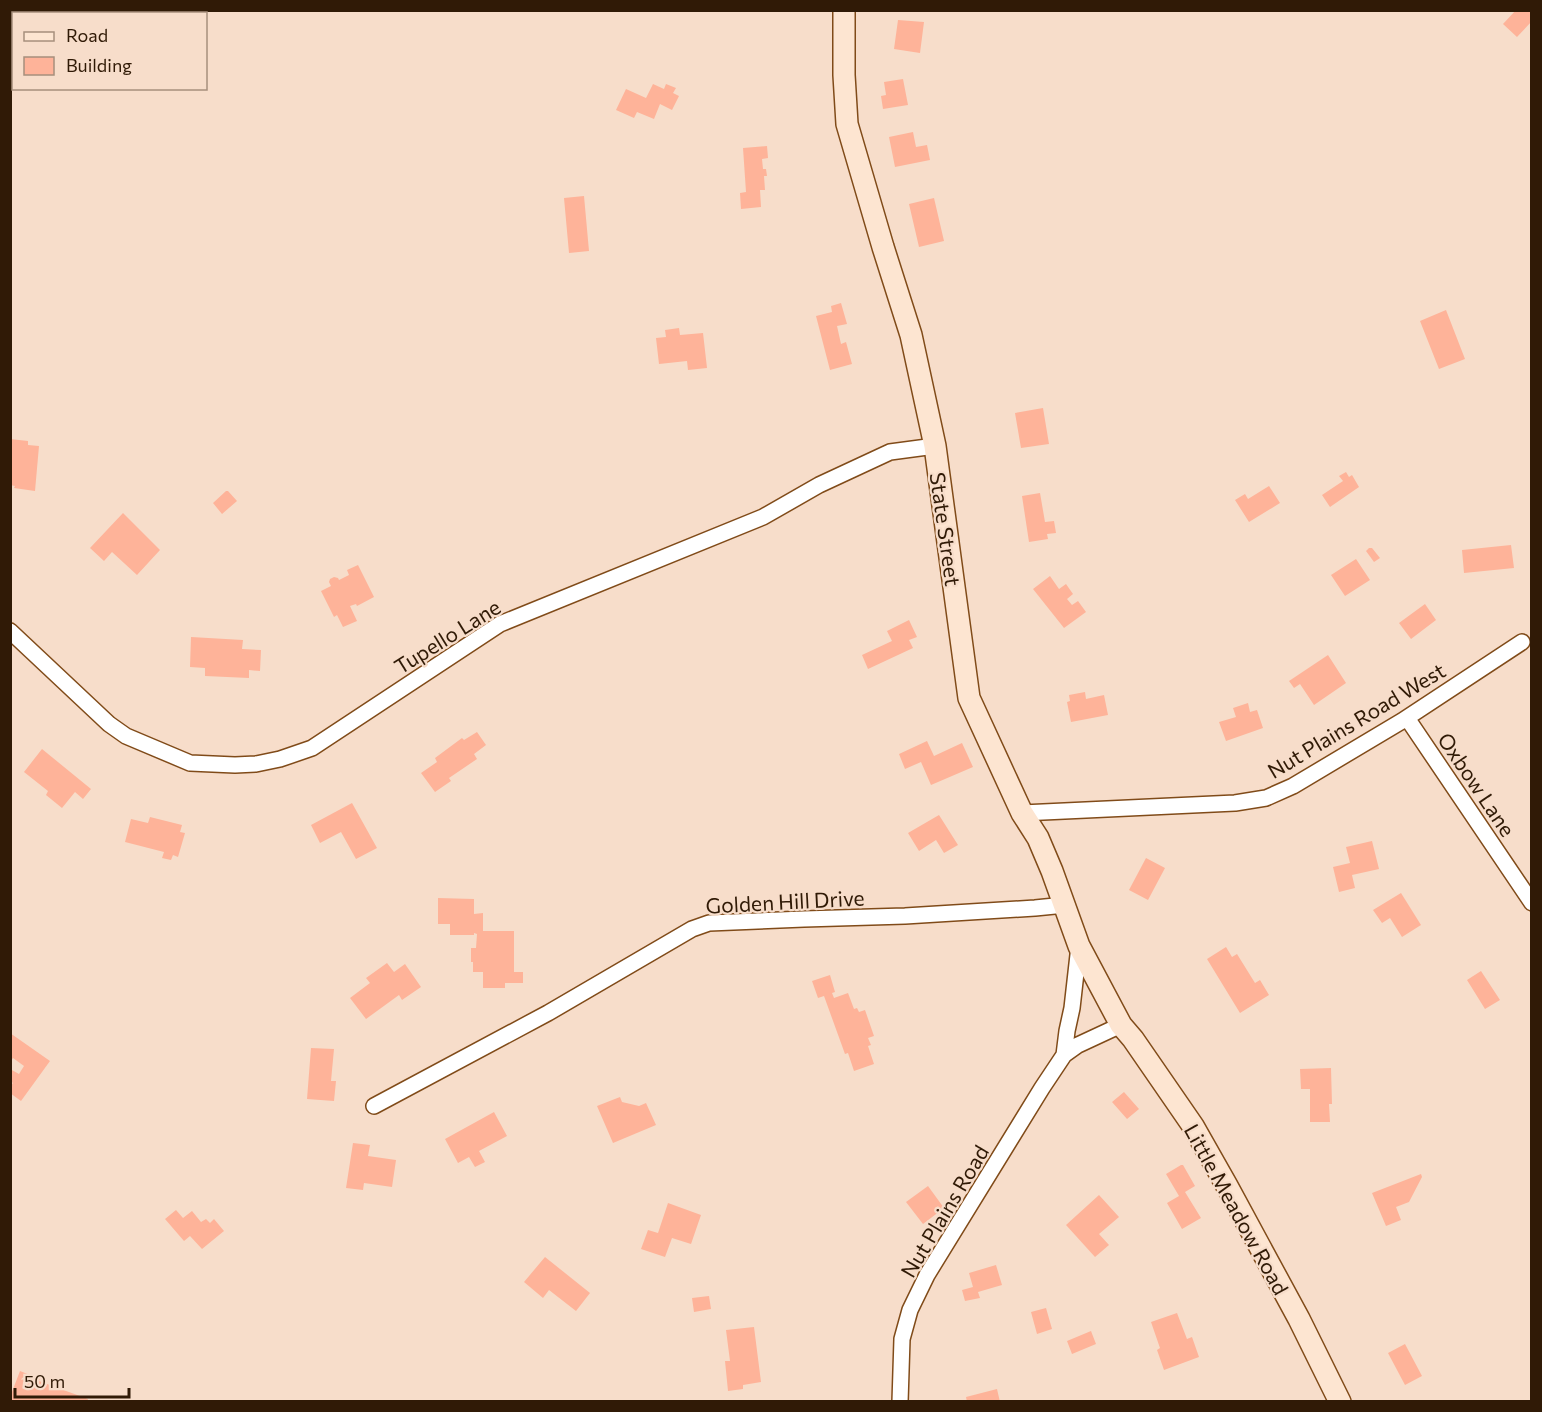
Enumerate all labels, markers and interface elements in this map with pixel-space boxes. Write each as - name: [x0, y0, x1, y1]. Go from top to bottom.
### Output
- legend: [12, 12, 207, 90]
- text: Road: [66, 24, 108, 46]
- text: Building: [66, 54, 132, 76]
- street label: State Street: [926, 471, 966, 587]
- street label: Tupello Lane: [389, 594, 505, 678]
- street label: Nut Plains Road West: [1263, 657, 1449, 783]
- street label: Oxbow Lane: [1433, 727, 1521, 841]
- street label: Golden Hill Drive: [705, 884, 865, 918]
- street label: Little Meadow Road: [1180, 1119, 1294, 1299]
- street label: Nut Plains Road: [895, 1140, 993, 1282]
- scale bar: [15, 1361, 129, 1399]
- text: 50 m: [24, 1370, 65, 1392]

